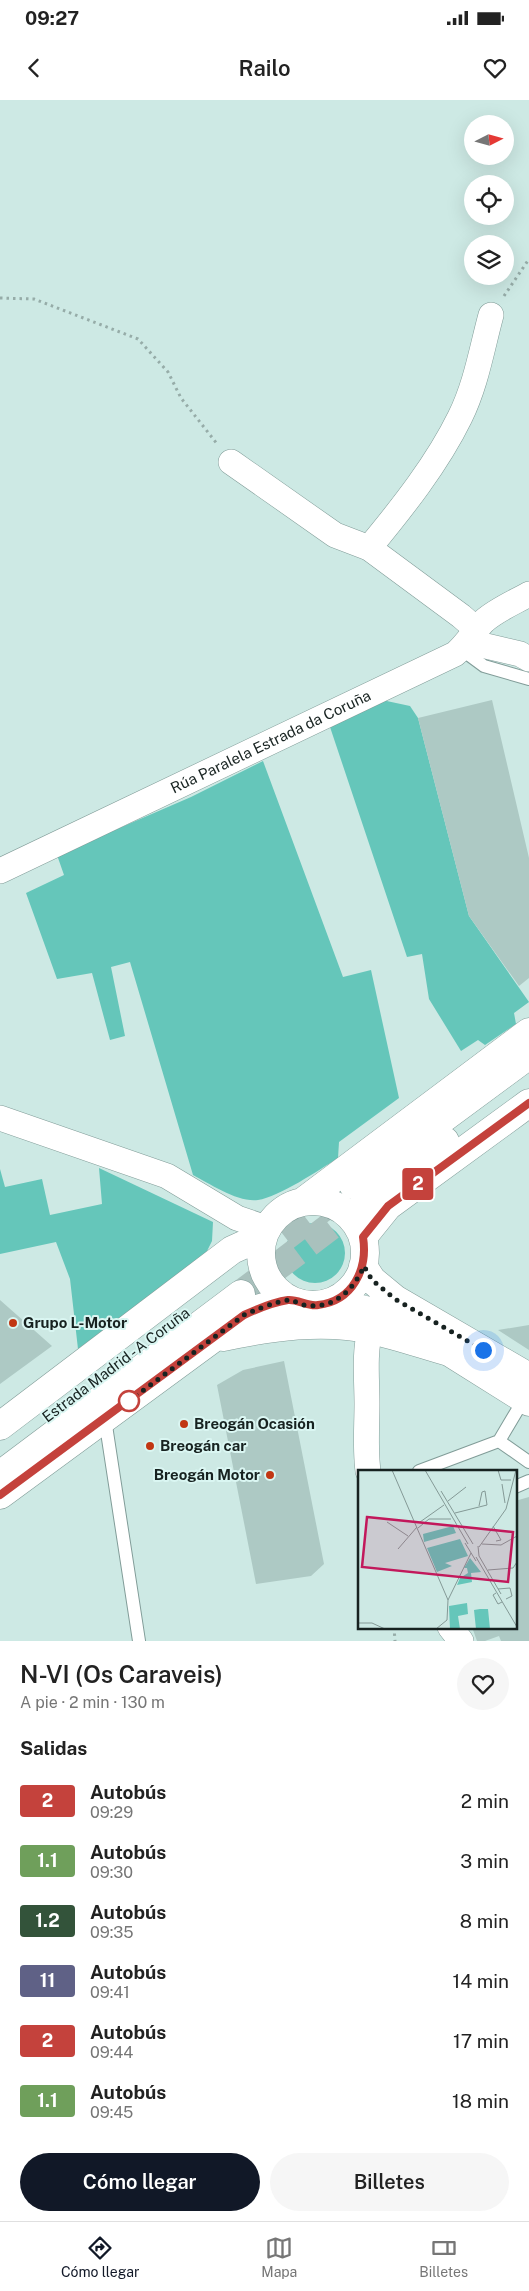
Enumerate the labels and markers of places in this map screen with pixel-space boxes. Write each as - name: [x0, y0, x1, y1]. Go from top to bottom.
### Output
- place label: Grupo L-Motor: [23, 1314, 127, 1331]
- marker: Grupo L-Motor: [7, 1317, 19, 1329]
- unlabelled marker: [118, 1390, 140, 1412]
- place label: Breogán Ocasión: [194, 1415, 315, 1432]
- marker: Breogán Ocasión: [178, 1418, 190, 1430]
- place label: Breogán car: [160, 1437, 246, 1454]
- marker: Breogán car: [144, 1440, 156, 1452]
- place label: Breogán Motor: [154, 1466, 260, 1483]
- marker: Breogán Motor: [264, 1469, 276, 1481]

